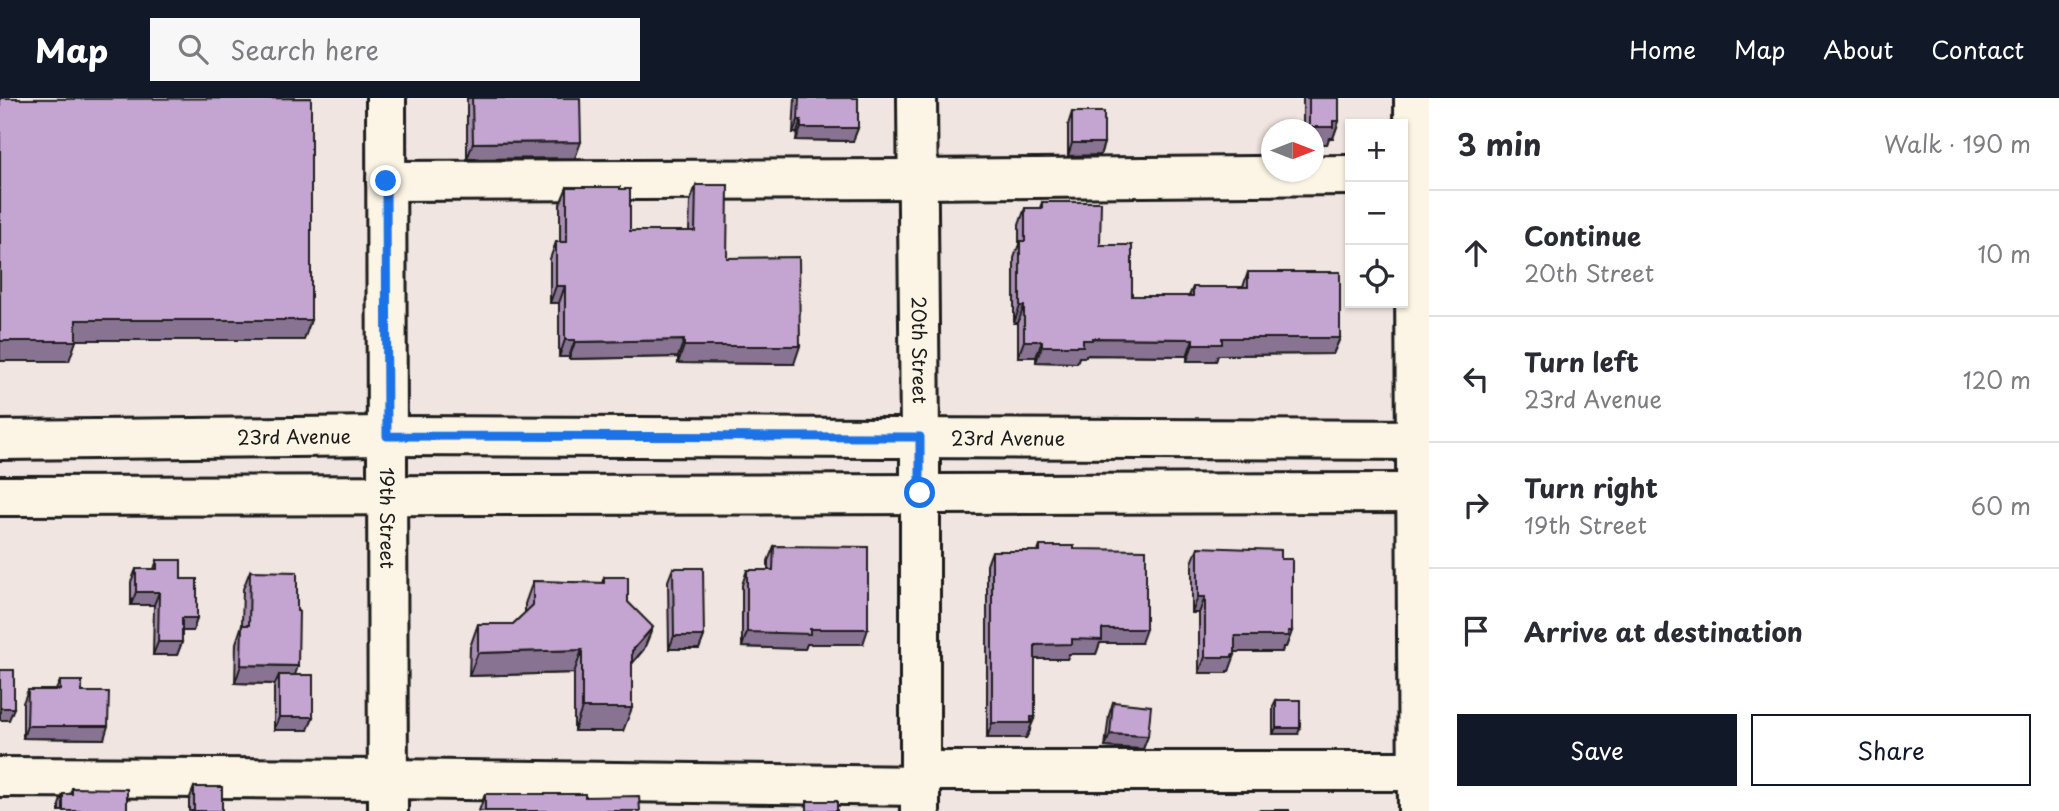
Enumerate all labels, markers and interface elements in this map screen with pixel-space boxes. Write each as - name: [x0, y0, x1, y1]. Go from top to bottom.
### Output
- search box: [150, 18, 640, 81]
- text: Map: [35, 24, 108, 74]
- icon: search: [174, 30, 212, 68]
- text: Search here: [230, 30, 379, 69]
- text: Home: [1629, 31, 1696, 67]
- text: Map: [1734, 31, 1785, 67]
- text: About: [1823, 31, 1893, 67]
- text: Contact: [1931, 31, 2024, 67]
- north arrow: [1261, 119, 1324, 182]
- map controls: [1345, 119, 1408, 308]
- button: +: [1345, 119, 1408, 182]
- text: 3 min: [1457, 121, 1542, 166]
- text: Walk · 190 m: [1884, 126, 2031, 161]
- route end: [370, 165, 401, 196]
- button: −: [1345, 182, 1408, 245]
- text: Continue: [1524, 216, 1641, 255]
- icon: ahead: [1457, 234, 1495, 272]
- text: 10 m: [1977, 236, 2031, 271]
- button: locate: [1345, 245, 1408, 308]
- text: 20th Street: [1524, 255, 1654, 290]
- street label: 20th Street: [906, 296, 935, 404]
- text: Turn left: [1524, 342, 1639, 381]
- icon: left: [1457, 360, 1495, 398]
- text: 120 m: [1963, 362, 2031, 397]
- text: 23rd Avenue: [1524, 381, 1662, 416]
- street label: 23rd Avenue: [237, 421, 351, 451]
- street label: 23rd Avenue: [951, 423, 1065, 452]
- street label: 19th Street: [374, 467, 402, 569]
- text: Turn right: [1524, 468, 1658, 507]
- route start: [904, 477, 935, 508]
- icon: right: [1457, 486, 1495, 524]
- text: 60 m: [1971, 488, 2031, 523]
- text: 19th Street: [1524, 507, 1647, 542]
- icon: arrive: [1457, 612, 1495, 650]
- text: Arrive at destination: [1524, 612, 1803, 651]
- button: Save: [1457, 714, 1737, 786]
- button: Share: [1751, 714, 2031, 786]

